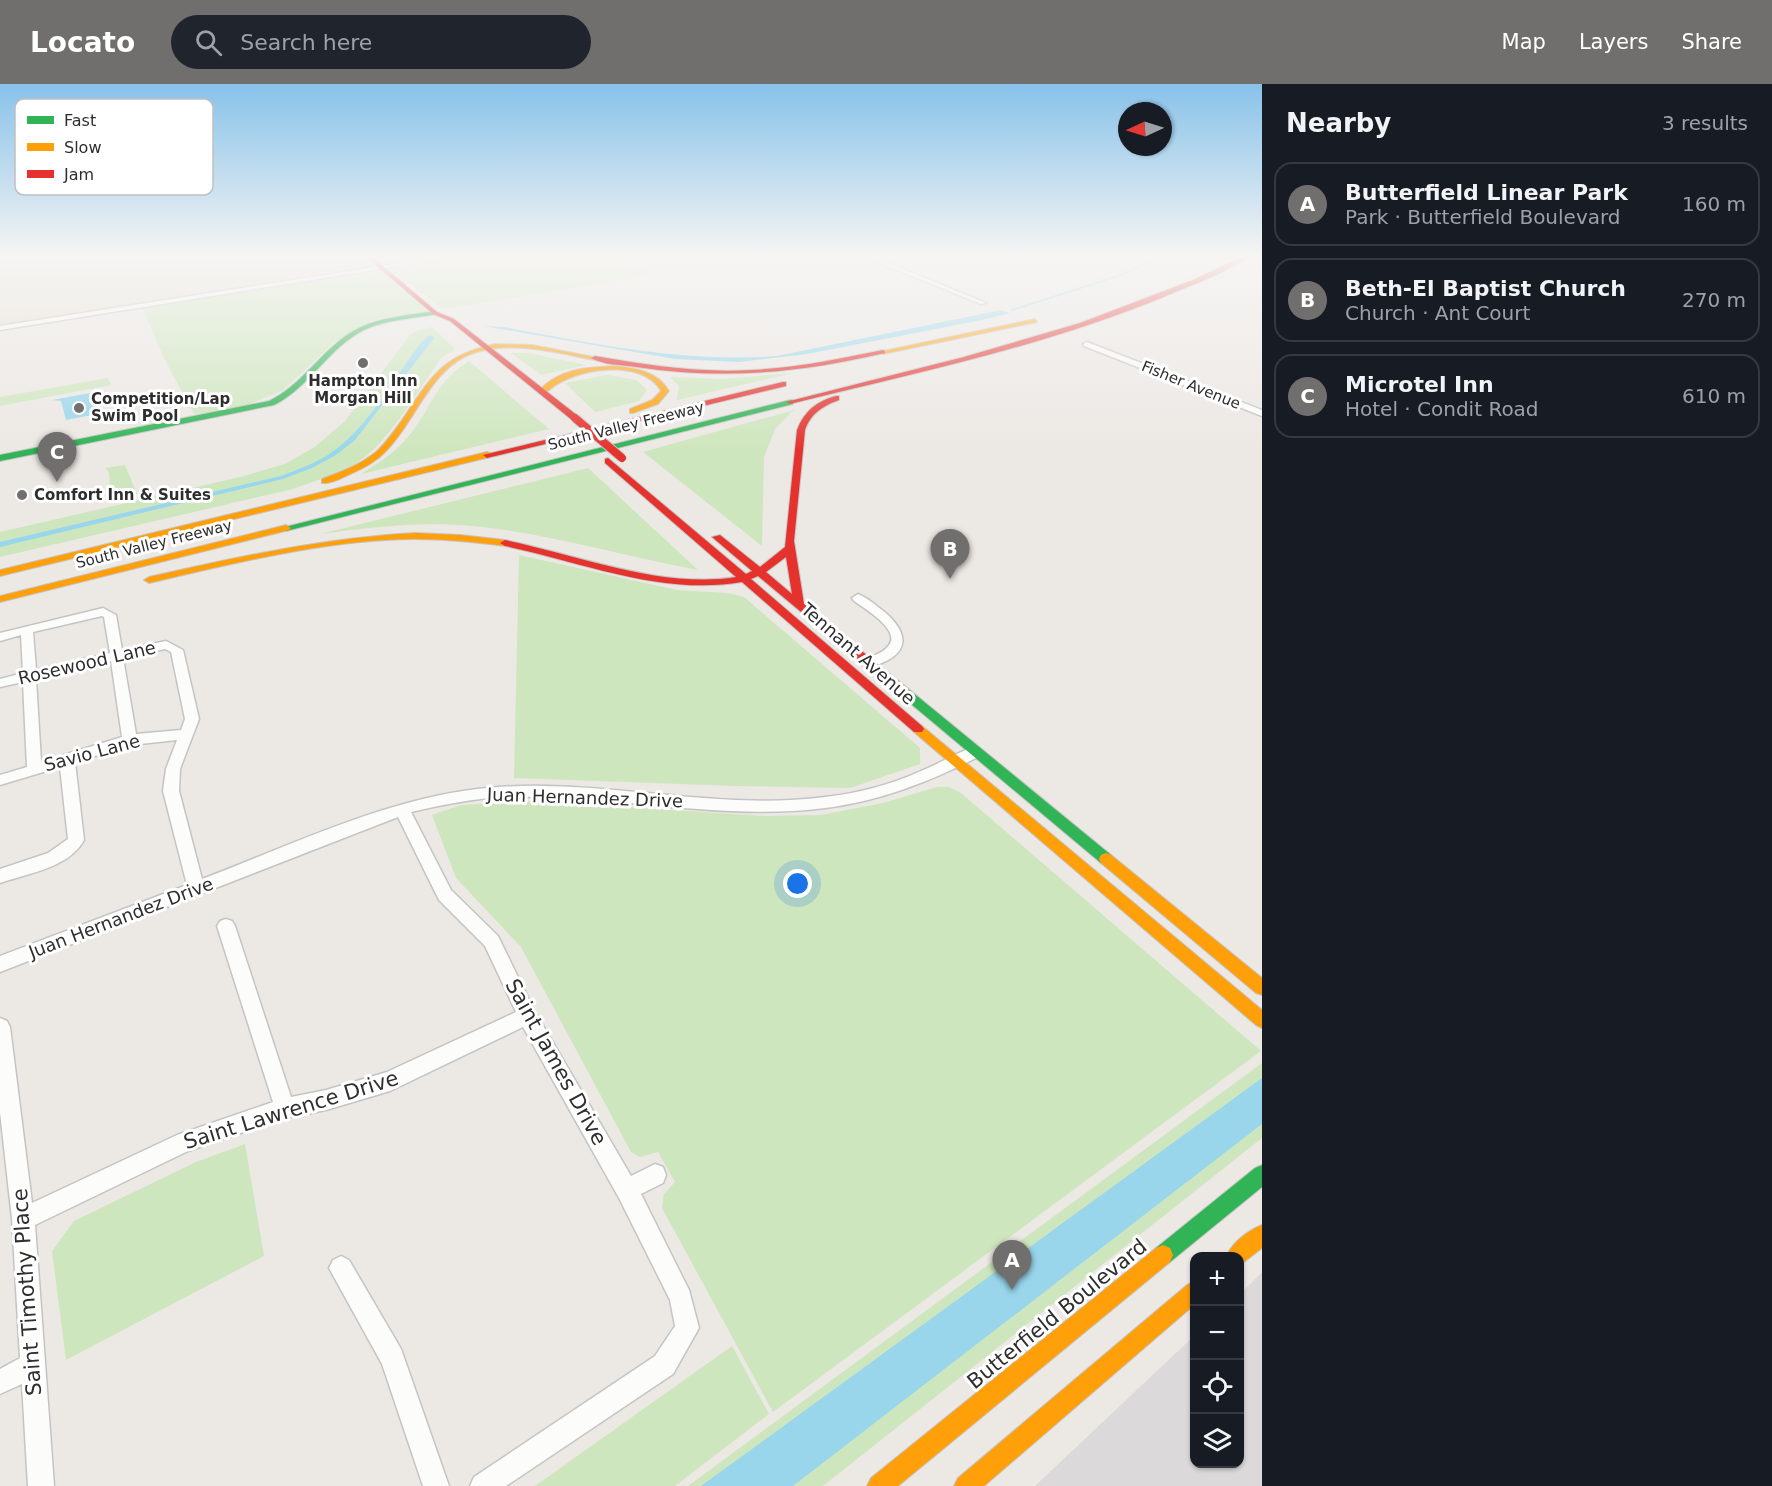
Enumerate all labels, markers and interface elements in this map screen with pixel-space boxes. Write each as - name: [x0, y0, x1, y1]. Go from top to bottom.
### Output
- search box: [171, 15, 591, 69]
- text: Locato: [30, 26, 135, 59]
- icon: search: [192, 26, 225, 59]
- text: Search here: [240, 30, 372, 55]
- text: Map: [1502, 30, 1546, 54]
- text: Layers: [1579, 30, 1648, 54]
- text: Share: [1681, 30, 1742, 54]
- legend: [15, 99, 213, 195]
- north arrow: [1118, 102, 1172, 156]
- text: Nearby: [1286, 108, 1391, 138]
- text: Fast: [64, 111, 96, 130]
- text: 3 results: [1662, 111, 1748, 135]
- text: Slow: [64, 138, 101, 157]
- text: Jam: [63, 165, 94, 184]
- text: Butterfield Linear Park: [1345, 180, 1628, 205]
- text: A: [1300, 192, 1315, 216]
- text: 160 m: [1682, 192, 1746, 216]
- text: Park · Butterfield Boulevard: [1345, 205, 1621, 229]
- text: Beth-El Baptist Church: [1345, 276, 1626, 301]
- text: B: [1300, 288, 1315, 312]
- text: 270 m: [1682, 288, 1746, 312]
- text: Church · Ant Court: [1345, 301, 1530, 325]
- marker: Hampton Inn Morgan Hill: [356, 356, 370, 370]
- street label: Fisher Avenue: [1139, 357, 1243, 413]
- place label: Hampton Inn Morgan Hill: [308, 372, 418, 407]
- text: Microtel Inn: [1345, 372, 1494, 397]
- text: C: [1300, 384, 1315, 408]
- text: 610 m: [1682, 384, 1746, 408]
- place label: Competition/Lap Swim Pool: [91, 390, 231, 425]
- text: Hotel · Condit Road: [1345, 397, 1539, 421]
- street label: South Valley Freeway: [546, 398, 706, 454]
- marker: Competition/Lap Swim Pool: [72, 401, 86, 415]
- pin: C: [38, 432, 76, 482]
- place label: Comfort Inn & Suites: [34, 486, 211, 504]
- marker: Comfort Inn & Suites: [15, 488, 29, 502]
- street label: South Valley Freeway: [74, 516, 234, 572]
- pin: B: [930, 530, 970, 579]
- street label: Tennant Avenue: [796, 598, 920, 709]
- street label: Rosewood Lane: [16, 636, 158, 689]
- street label: Savio Lane: [42, 730, 142, 775]
- street label: Juan Hernandez Drive: [486, 784, 683, 811]
- your location: [783, 869, 812, 898]
- street label: Juan Hernandez Drive: [25, 873, 216, 963]
- street label: Saint James Drive: [500, 975, 612, 1149]
- street label: Saint Lawrence Drive: [181, 1066, 401, 1154]
- street label: Saint Timothy Place: [8, 1187, 46, 1397]
- street label: Butterfield Boulevard: [962, 1234, 1152, 1394]
- pin: A: [992, 1240, 1032, 1290]
- map controls: [1190, 1252, 1244, 1468]
- button: +: [1190, 1252, 1244, 1306]
- button: −: [1190, 1306, 1244, 1360]
- button: locate: [1190, 1360, 1244, 1414]
- button: layers: [1190, 1414, 1244, 1468]

